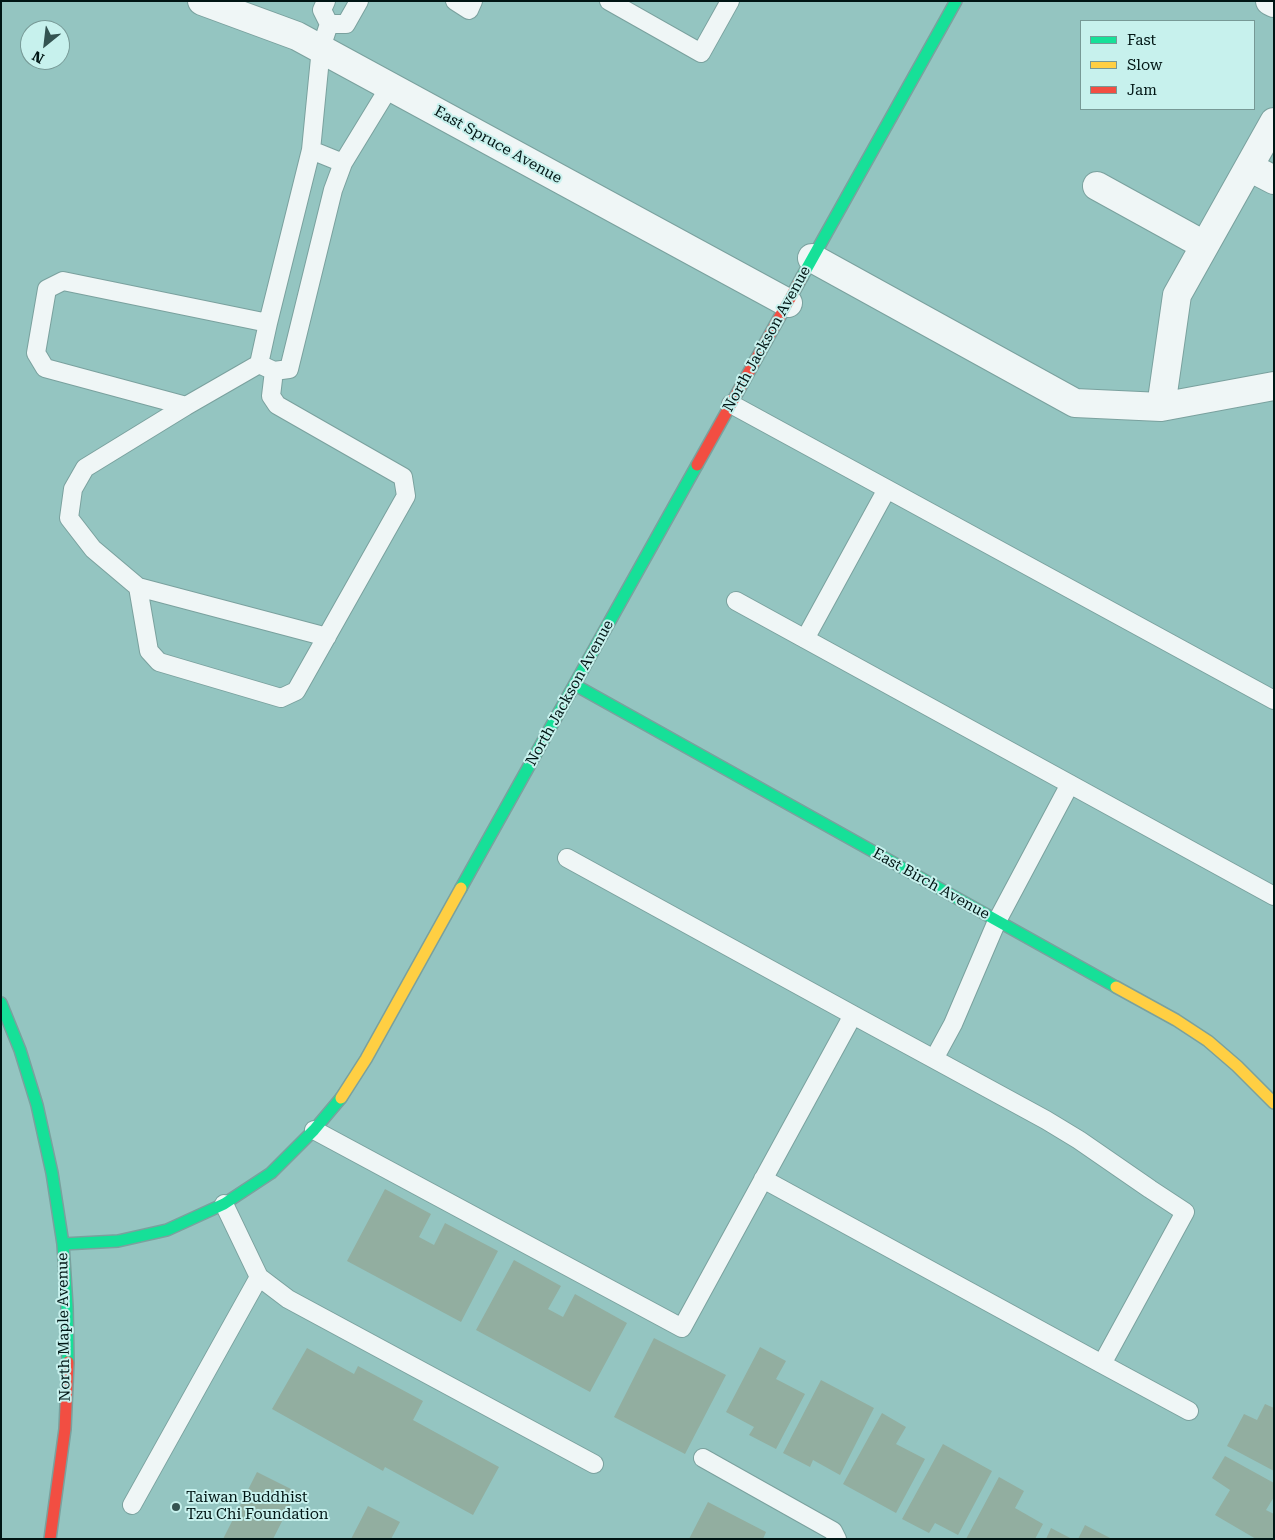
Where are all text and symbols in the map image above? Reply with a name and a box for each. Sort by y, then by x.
north arrow [20,20,70,70]
legend [1080,20,1255,110]
text: Fast [1127,31,1156,49]
text: N [30,48,47,67]
text: Slow [1127,56,1162,74]
text: Jam [1127,81,1157,99]
street label: East Spruce Avenue [431,102,565,188]
street label: North Jackson Avenue [719,263,815,415]
street label: North Jackson Avenue [522,617,618,769]
street label: East Birch Avenue [869,844,993,924]
street label: North Maple Avenue [54,1252,74,1402]
place label: Taiwan Buddhist Tzu Chi Foundation [186,1489,329,1524]
marker: Taiwan Buddhist Tzu Chi Foundation [170,1501,182,1513]

